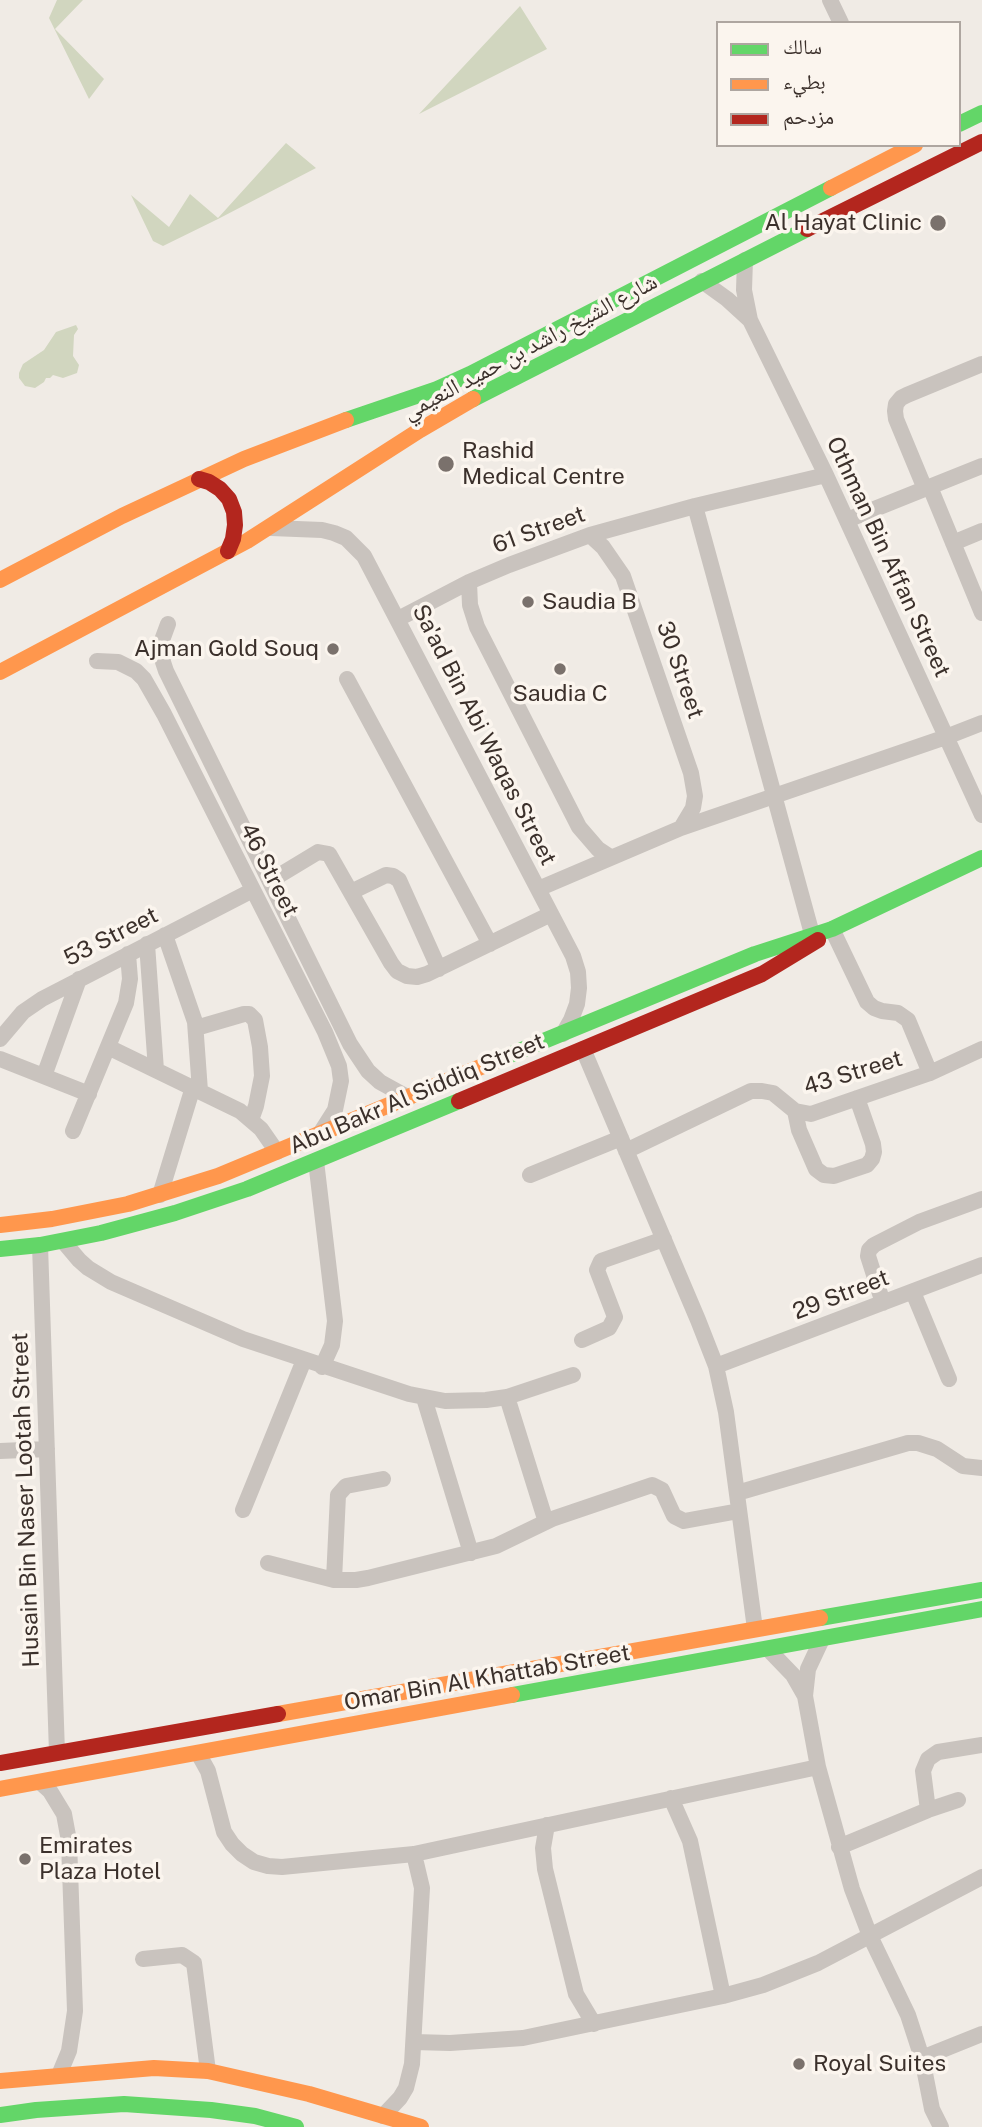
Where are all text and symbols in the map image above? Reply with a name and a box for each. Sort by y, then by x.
legend [716,21,961,147]
text: سالك [783,34,822,59]
text: بطيء [783,69,826,94]
text: مزدحم [783,104,834,129]
place label: Al Hayat Clinic [764,209,922,237]
marker: Al Hayat Clinic [928,213,948,233]
street label: شارع الشيخ راشد بن حميد النعيمي [398,268,662,426]
street label: Othman Bin Affan Street [820,432,956,682]
place label: Rashid Medical Centre [462,437,625,491]
marker: Rashid Medical Centre [436,454,456,474]
street label: 61 Street [489,501,589,559]
place label: Saudia B [542,588,637,616]
marker: Saudia B [520,594,536,610]
street label: Sa'ad Bin Abi Waqas Street [406,600,562,870]
street label: 30 Street [650,618,710,722]
place label: Ajman Gold Souq [134,635,319,663]
marker: Ajman Gold Souq [325,641,341,657]
marker: Saudia C [552,661,568,677]
place label: Saudia C [512,680,608,708]
street label: 46 Street [234,818,304,922]
street label: 53 Street [59,902,163,972]
street label: Abu Bakr Al Siddiq Street [285,1028,549,1160]
street label: 43 Street [800,1045,906,1101]
street label: 29 Street [789,1264,893,1326]
street label: Husain Bin Naser Lootah Street [6,1332,46,1668]
street label: Omar Bin Al Khattab Street [342,1639,632,1717]
place label: Emirates Plaza Hotel [39,1832,161,1886]
marker: Emirates Plaza Hotel [17,1851,33,1867]
place label: Royal Suites [813,2050,946,2078]
marker: Royal Suites [791,2056,807,2072]

